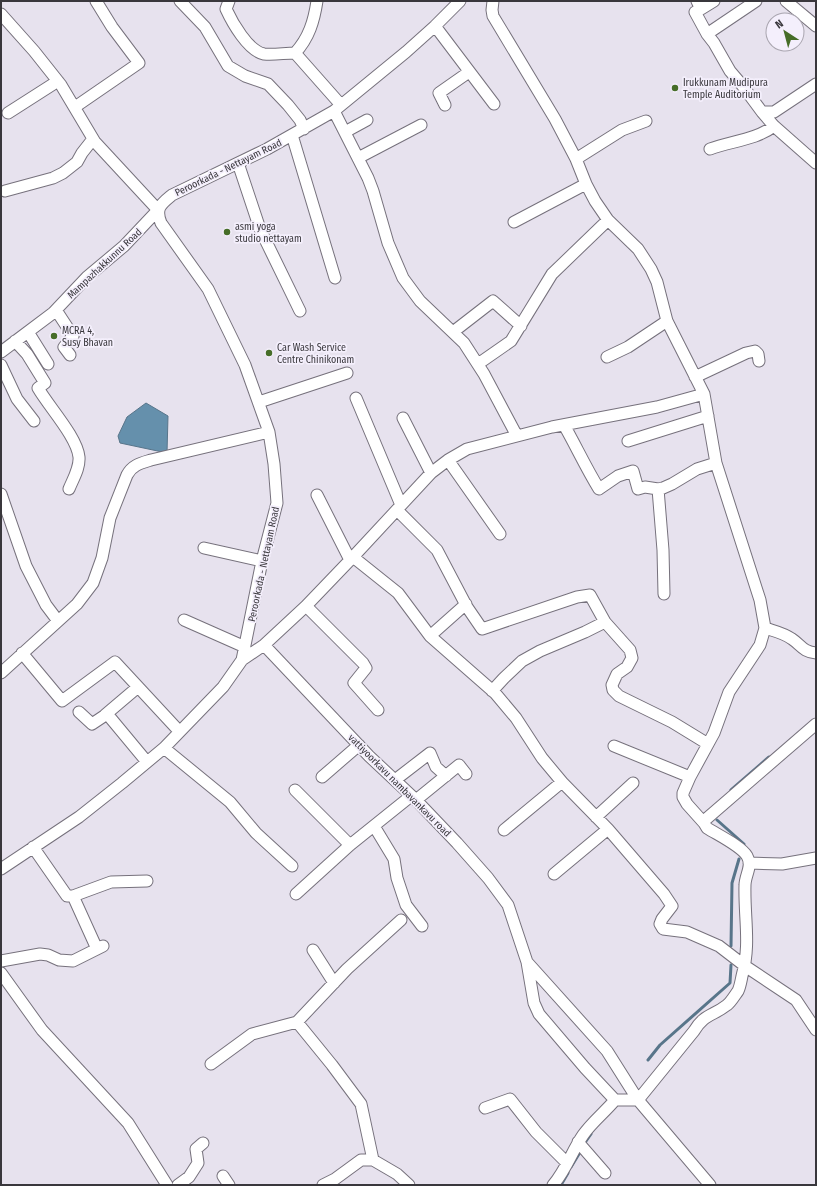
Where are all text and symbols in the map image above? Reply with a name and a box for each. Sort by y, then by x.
north arrow [765,12,805,52]
text: N [773,17,786,32]
place label: Irukkunam Mudipura Temple Auditorium [683,77,768,101]
marker: Irukkunam Mudipura Temple Auditorium [670,83,680,93]
street label: Peroorkada - Nettayam Road [173,137,284,199]
place label: asmi yoga studio nettayam [235,221,302,245]
street label: Mampazhakkunnu Road [65,226,144,301]
marker: asmi yoga studio nettayam [222,227,232,237]
place label: MCRA 4, Susy Bhavan [62,325,113,349]
marker: MCRA 4, Susy Bhavan [49,331,59,341]
place label: Car Wash Service Centre Chinikonam [277,342,354,366]
marker: Car Wash Service Centre Chinikonam [264,348,274,358]
street label: Peroorkada - Nettayam Road [246,506,282,623]
street label: vattiyoorkavu nambavankavu road [345,732,453,840]

